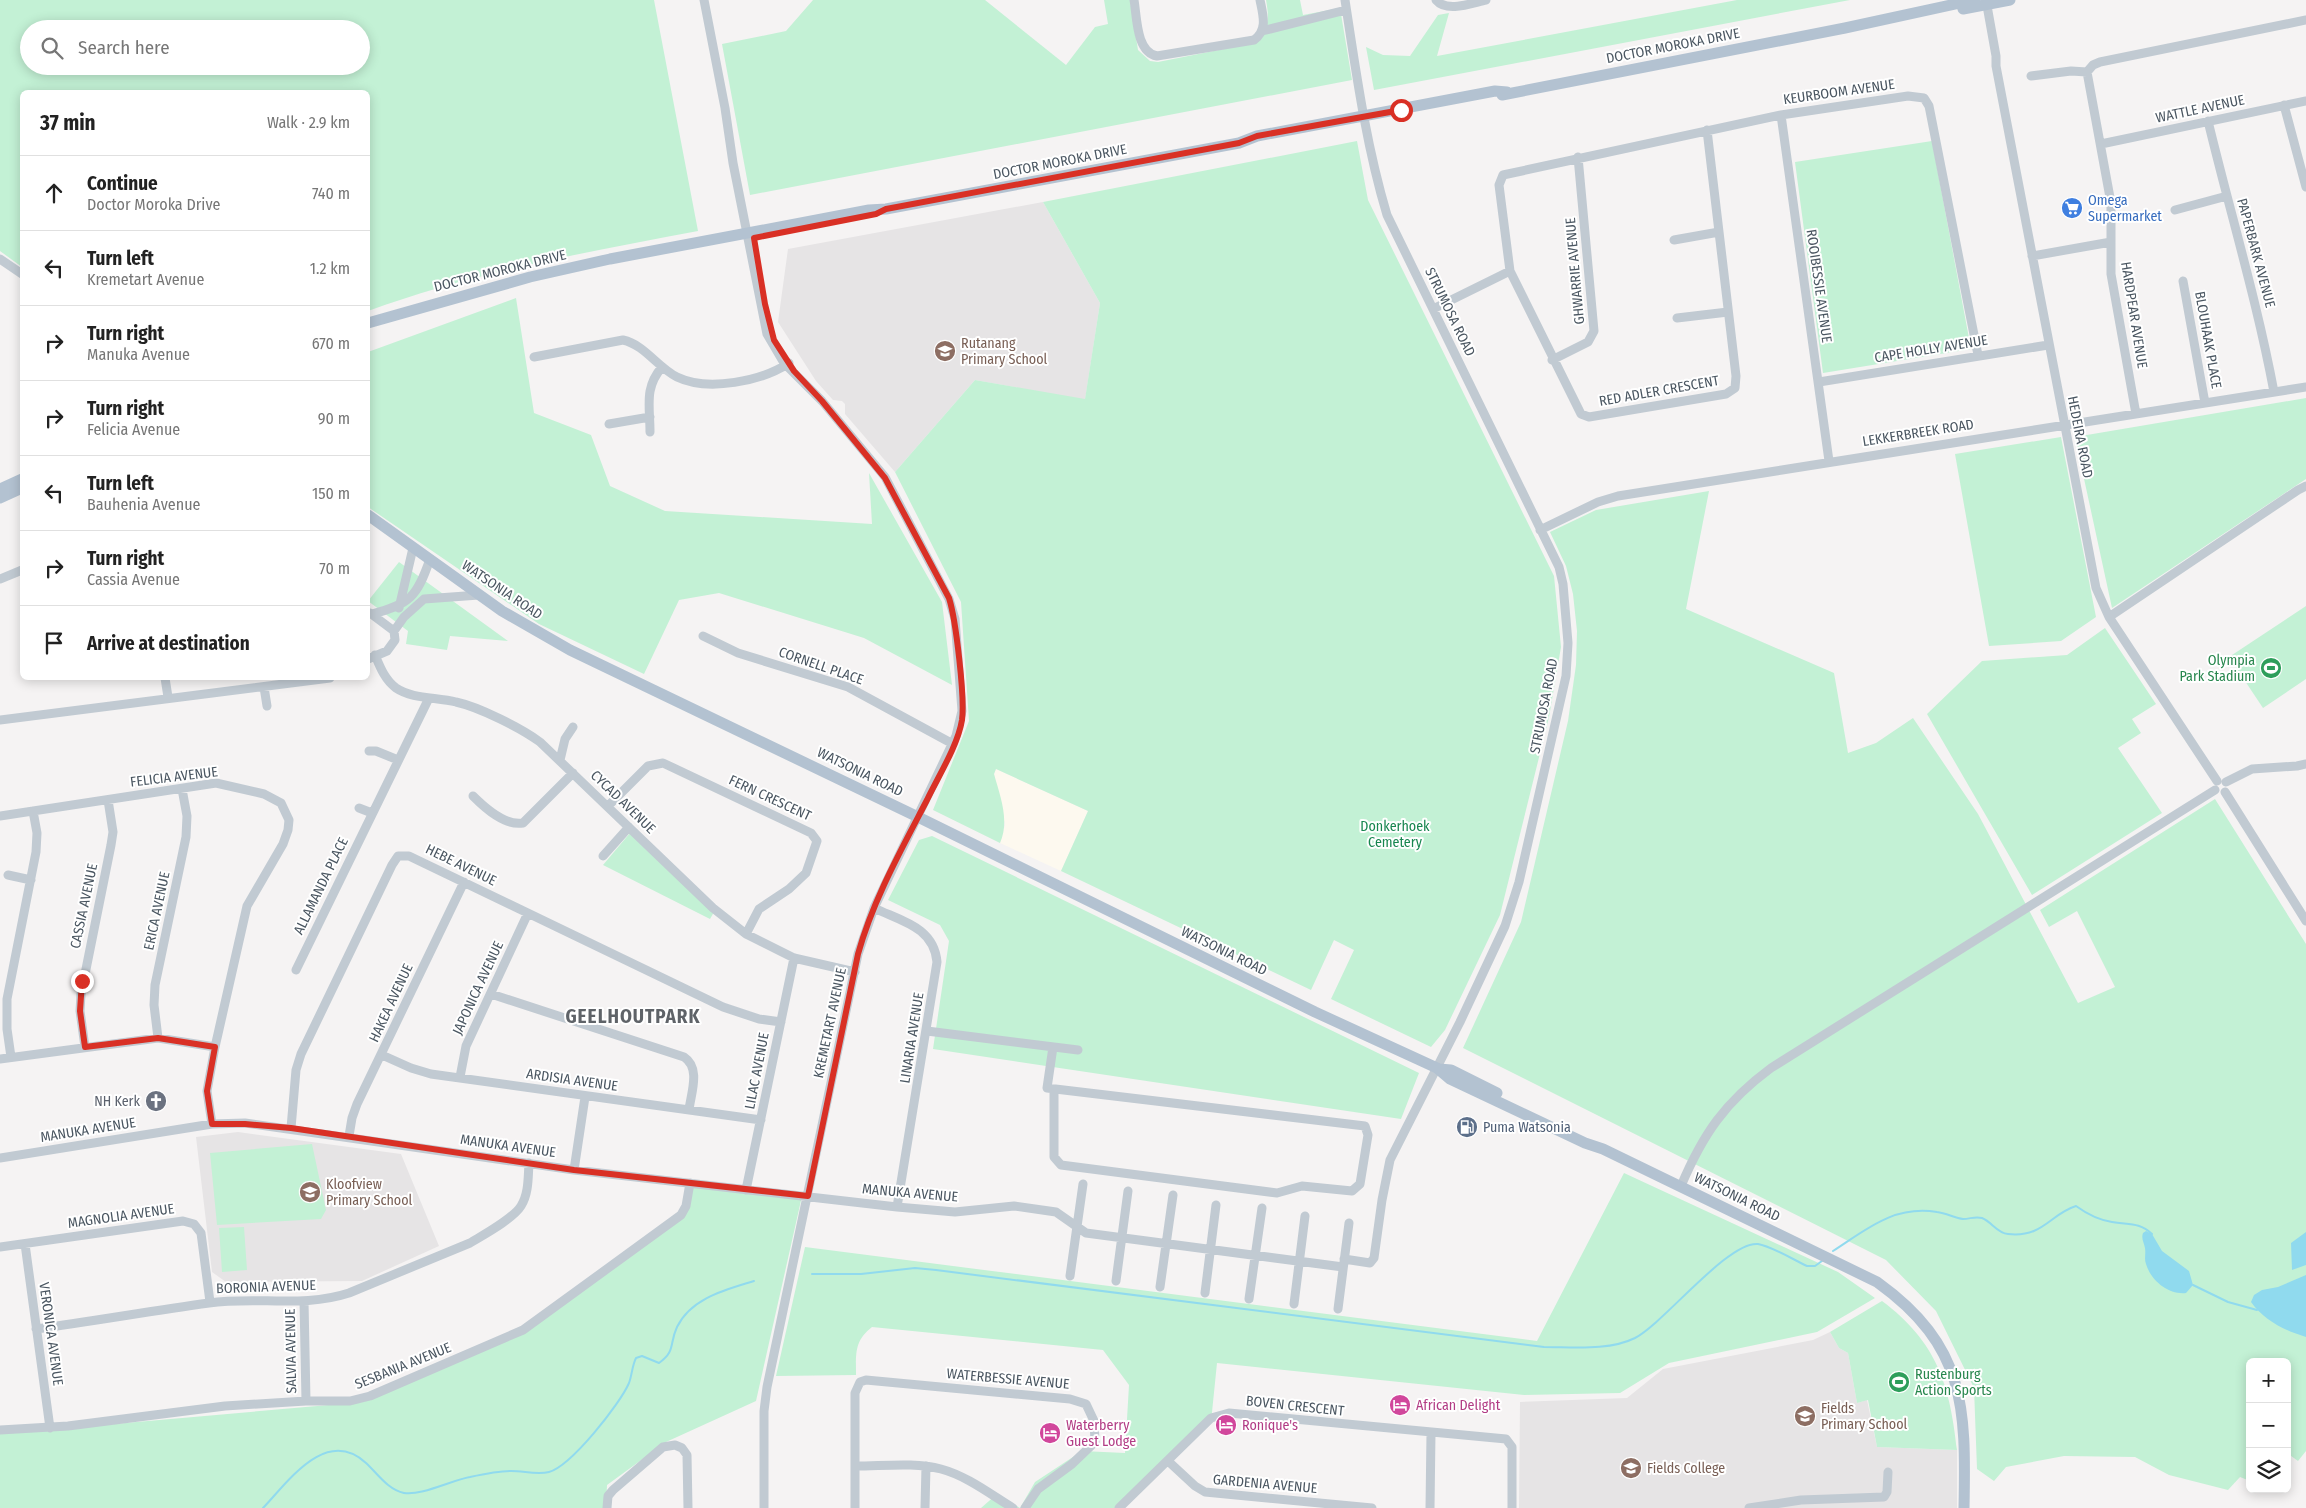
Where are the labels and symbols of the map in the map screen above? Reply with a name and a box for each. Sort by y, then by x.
street label: DOCTOR MOROKA DRIVE [1605,25,1742,67]
street label: KEURBOOM AVENUE [1782,76,1896,108]
street label: WATTLE AVENUE [2154,91,2246,127]
route start [1390,99,1413,122]
street label: DOCTOR MOROKA DRIVE [992,141,1129,183]
place label: Omega Supermarket [2088,192,2162,225]
supermarket icon: Omega Supermarket [2060,196,2084,220]
street label: PAPERBARK AVENUE [2233,196,2279,310]
street label: GHWARRIE AVENUE [1562,216,1588,325]
street label: ROOIBESSIE AVENUE [1803,228,1835,344]
street label: DOCTOR MOROKA DRIVE [432,246,568,296]
street label: HARDPEAR AVENUE [2117,260,2151,370]
street label: STRUMOSA ROAD [1421,265,1479,359]
street label: BLOUHAAK PLACE [2191,290,2225,390]
street label: CAPE HOLLY AVENUE [1873,332,1989,366]
place label: Rutanang Primary School [961,335,1048,368]
school or university icon: Rutanang Primary School [933,339,957,363]
street label: RED ADLER CRESCENT [1598,372,1721,410]
street label: HEDEIRA ROAD [2064,394,2096,480]
street label: LEKKERBREEK ROAD [1861,416,1975,450]
street label: WATSONIA ROAD [458,557,546,623]
street label: CORNELL PLACE [776,644,866,689]
place label: Olympia Park Stadium [2179,652,2255,685]
sports icon: Olympia Park Stadium [2259,656,2283,680]
street label: STRUMOSA ROAD [1526,657,1562,755]
street label: WATSONIA ROAD [814,744,906,800]
street label: FELICIA AVENUE [129,763,219,791]
street label: CYCAD AVENUE [587,767,659,837]
street label: FERN CRESCENT [726,772,814,825]
park label: Donkerhoek Cemetery [1360,818,1430,851]
street label: ALLAMANDA PLACE [290,834,352,937]
street label: HEBE AVENUE [423,841,500,890]
street label: CASSIA AVENUE [67,861,101,950]
street label: ERICA AVENUE [140,870,174,952]
street label: WATSONIA ROAD [1178,923,1270,979]
street label: JAPONICA AVENUE [449,938,507,1038]
street label: HAKEA AVENUE [365,961,417,1045]
street label: KREMETART AVENUE [810,966,850,1080]
route end [71,970,94,993]
street label: LINARIA AVENUE [896,991,928,1085]
district label: GEELHOUTPARK [565,1005,701,1028]
street label: LILAC AVENUE [741,1031,773,1111]
street label: ARDISIA AVENUE [525,1065,619,1095]
church icon: NH Kerk [144,1089,168,1113]
place label: NH Kerk [94,1093,140,1110]
street label: MANUKA AVENUE [39,1114,137,1146]
fuel station icon: Puma Watsonia [1455,1115,1479,1139]
place label: Puma Watsonia [1483,1119,1571,1136]
street label: MANUKA AVENUE [459,1131,557,1161]
street label: WATSONIA ROAD [1691,1169,1783,1225]
place label: Kloofview Primary School [326,1176,413,1209]
school or university icon: Kloofview Primary School [298,1180,322,1204]
street label: MANUKA AVENUE [861,1180,959,1206]
street label: MAGNOLIA AVENUE [67,1200,176,1232]
street label: BORONIA AVENUE [216,1277,317,1297]
street label: VERONICA AVENUE [35,1281,67,1387]
street label: SALVIA AVENUE [282,1308,300,1394]
street label: SESBANIA AVENUE [352,1339,454,1393]
street label: WATERBESSIE AVENUE [946,1365,1071,1393]
place label: Rustenburg Action Sports [1915,1366,1992,1399]
sports icon: Rustenburg Action Sports [1887,1370,1911,1394]
street label: BOVEN CRESCENT [1245,1392,1345,1420]
hotel icon: African Delight [1388,1393,1412,1417]
place label: African Delight [1416,1397,1501,1414]
place label: Fields Primary School [1821,1400,1908,1433]
school or university icon: Fields Primary School [1793,1404,1817,1428]
hotel icon: Ronique's [1214,1413,1238,1437]
place label: Waterberry Guest Lodge [1066,1417,1136,1450]
place label: Ronique's [1242,1417,1298,1434]
hotel icon: Waterberry Guest Lodge [1038,1421,1062,1445]
school or university icon: Fields College [1619,1456,1643,1480]
place label: Fields College [1647,1460,1725,1477]
street label: GARDENIA AVENUE [1212,1471,1318,1497]

